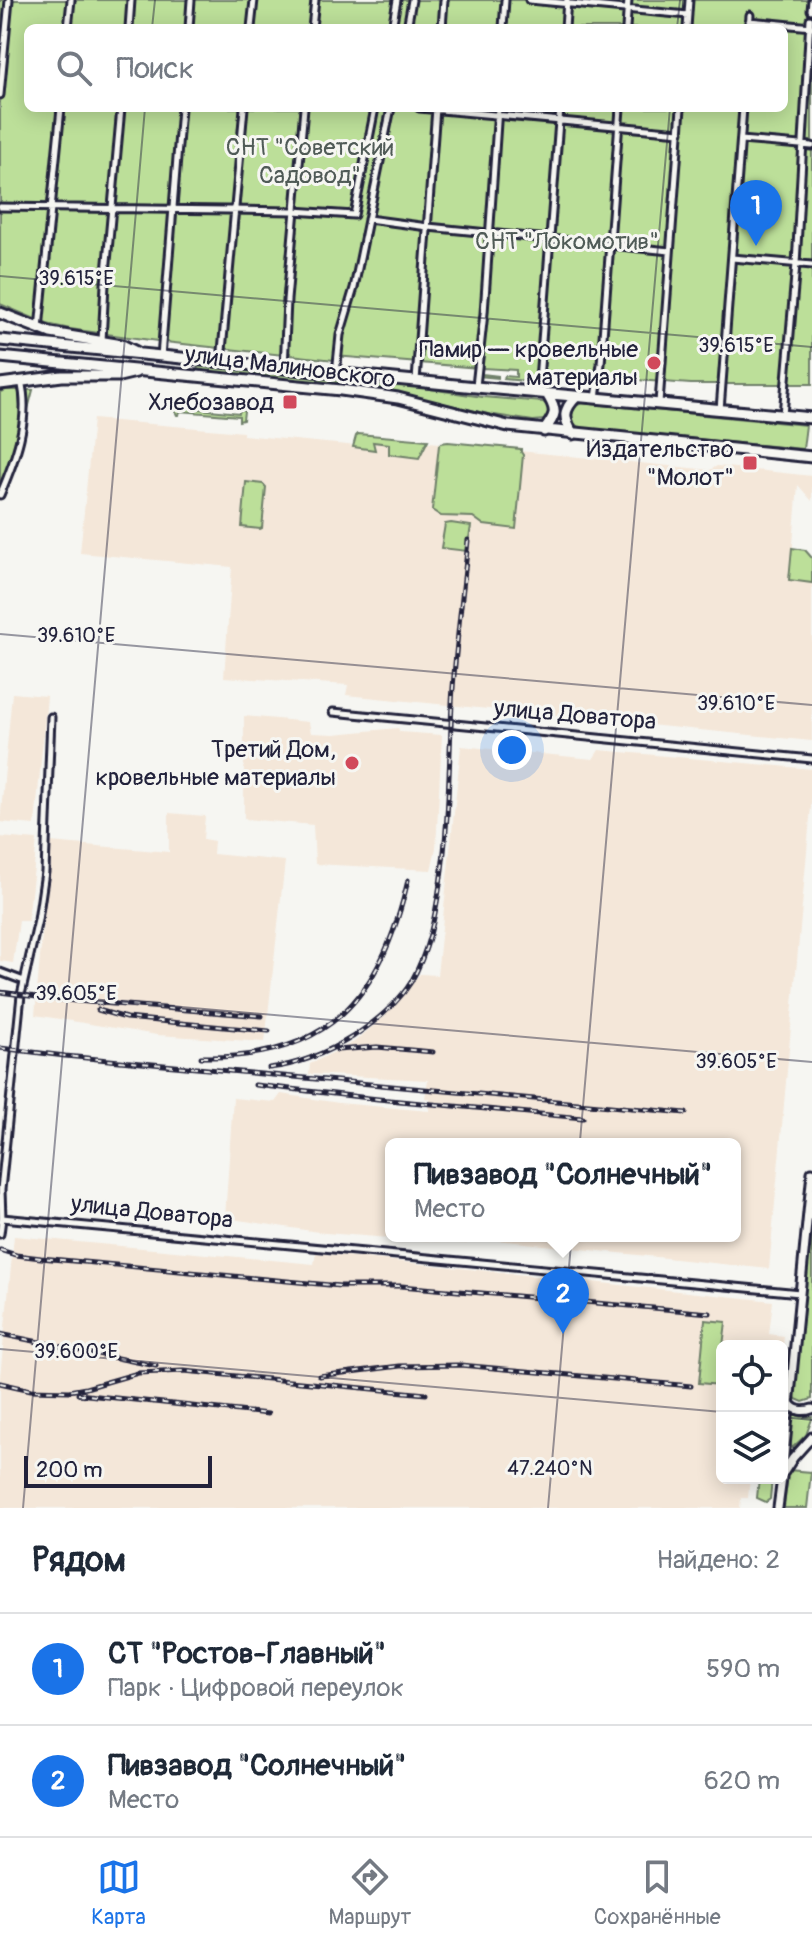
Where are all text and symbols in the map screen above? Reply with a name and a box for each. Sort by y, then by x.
search box [24,24,788,112]
icon: search [52,46,96,90]
text: Поиск [116,50,194,87]
park label: СНТ "Советский Садовод" [226,133,394,190]
pin: 1 [730,180,782,246]
park label: СНТ "Локомотив" [475,227,659,256]
text: 39.615°E [38,266,114,291]
text: 39.615°E [698,333,774,358]
place label: Памир — кровельные материалы [419,335,638,392]
street label: улица Малиновского [182,340,397,394]
marker: Памир — кровельные материалы [645,354,663,372]
place label: Хлебозавод [148,388,275,417]
marker: Хлебозавод [281,393,299,411]
place label: Издательство "Молот" [587,435,734,492]
marker: Издательство "Молот" [741,454,759,472]
text: 39.610°E [37,623,115,648]
text: 39.610°E [697,691,775,716]
street label: улица Доватора [492,693,657,737]
your location [492,730,532,770]
place label: Третий Дом, кровельные материалы [96,735,336,792]
marker: Третий Дом, кровельные материалы [343,754,361,772]
text: 39.605°E [35,981,117,1006]
text: 39.605°E [695,1049,777,1074]
popup [385,1138,741,1242]
text: Пивзавод "Солнечный" [414,1156,712,1193]
street label: улица Доватора [69,1189,234,1235]
text: Место [414,1193,485,1225]
pin: 2 [537,1268,589,1334]
text: 39.600°E [34,1339,118,1364]
map controls [716,1340,788,1484]
button: locate [716,1340,788,1412]
button: layers [716,1412,788,1484]
scale bar [24,1452,212,1488]
text: 200 m [36,1456,103,1484]
text: 47.240°N [507,1456,593,1481]
text: Рядом [32,1539,126,1582]
text: Найдено: 2 [656,1544,780,1576]
text: СТ "Ростов-Главный" [108,1635,386,1672]
text: 1 [53,1653,63,1685]
text: 590 m [706,1653,780,1685]
text: Парк · Цифровой переулок [108,1672,404,1704]
text: Пивзавод "Солнечный" [108,1747,406,1784]
text: 2 [51,1765,65,1797]
text: 620 m [704,1765,780,1797]
text: Место [108,1784,179,1816]
tab: Карта [91,1855,146,1931]
tab: Маршрут [328,1855,411,1931]
tab: Сохранённые [594,1855,721,1931]

